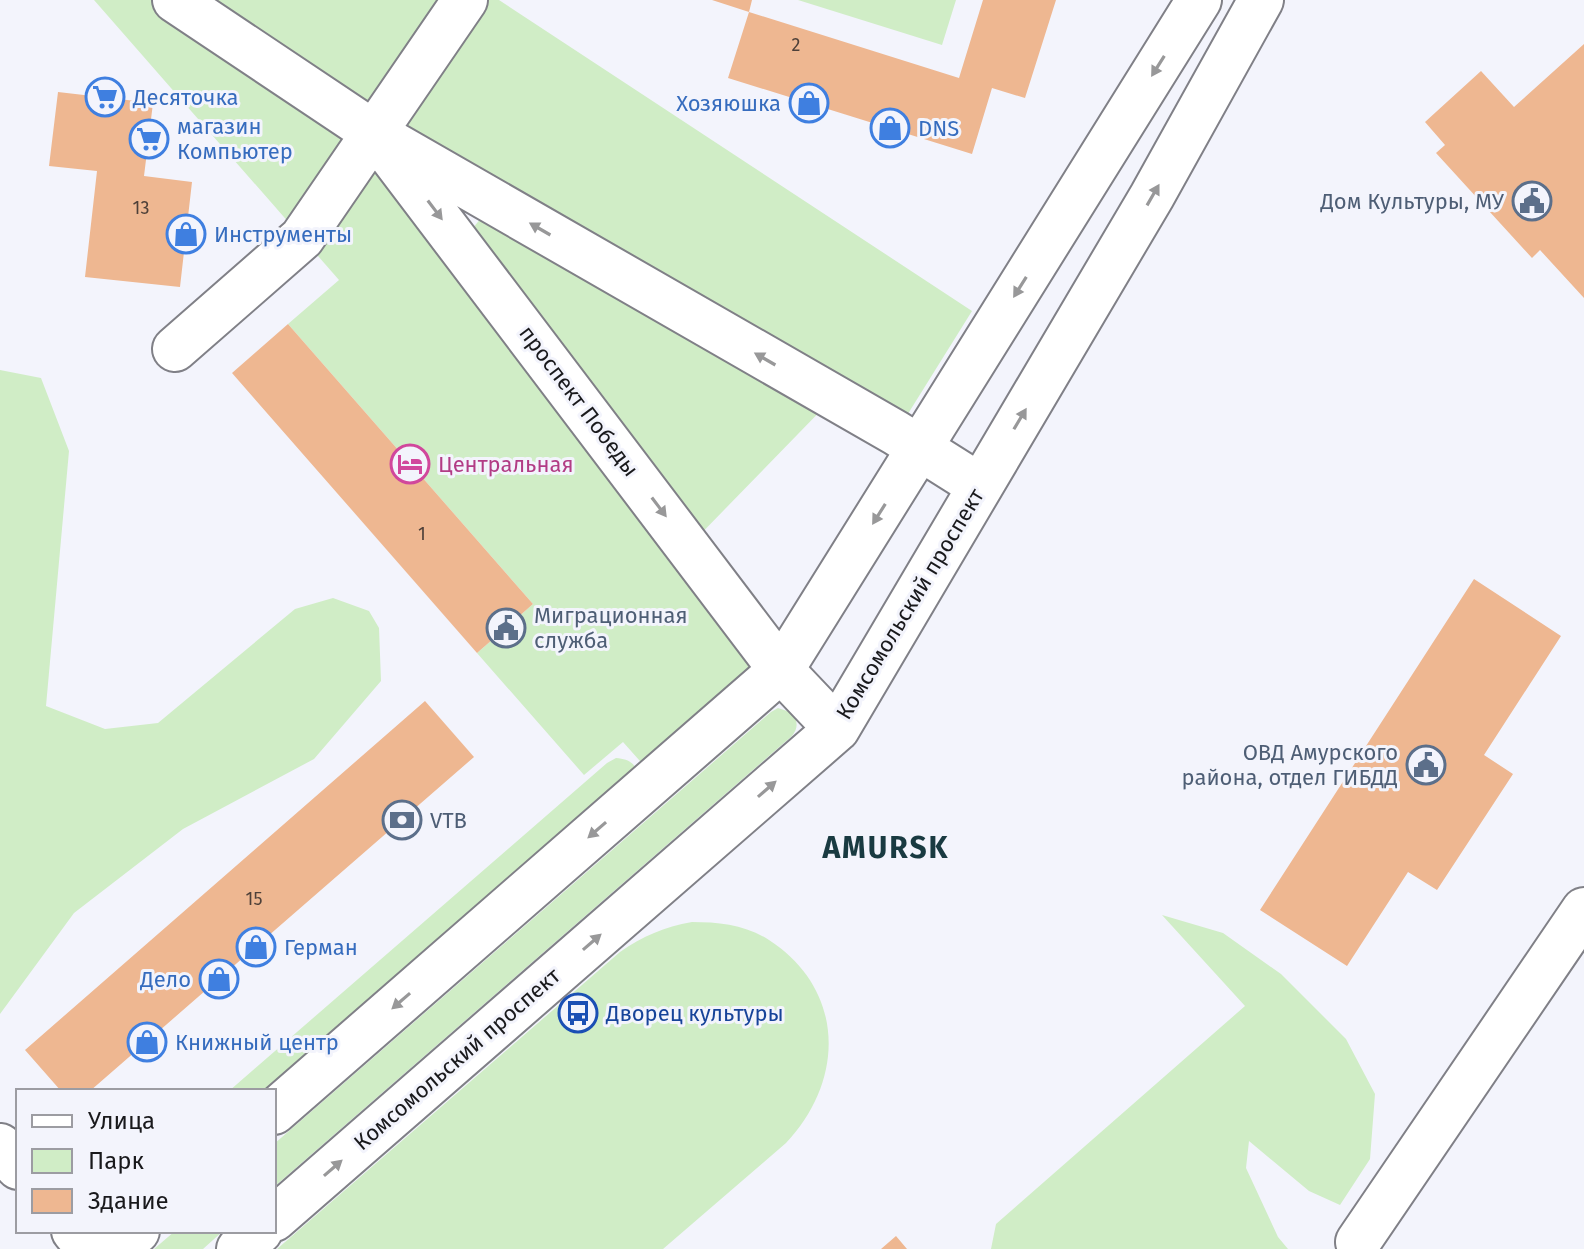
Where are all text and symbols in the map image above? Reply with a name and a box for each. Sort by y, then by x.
house number: 2 [792,34,801,56]
one-way arrow [1151,55,1165,77]
supermarket icon: Десяточка [84,76,126,118]
shop icon: Хозяюшка [788,82,830,124]
place label: Десяточка [132,84,239,111]
place label: Хозяюшка [676,90,781,117]
shop icon: DNS [869,107,911,149]
place label: магазин Компьютер [177,113,293,165]
place label: DNS [918,115,959,142]
supermarket icon: магазин Компьютер [128,118,170,160]
public building icon: Дом Культуры, МУ [1511,180,1553,222]
one-way arrow [1145,184,1159,206]
place label: Дом Культуры, МУ [1319,188,1504,215]
house number: 13 [133,197,149,219]
one-way arrow [427,199,443,221]
shop icon: Инструменты [165,213,207,255]
place label: Инструменты [214,221,352,248]
one-way arrow [529,222,551,236]
one-way arrow [1014,276,1028,298]
street label: проспект Победы [513,320,645,482]
one-way arrow [754,352,776,366]
one-way arrow [1013,408,1027,430]
hotel icon: Центральная [389,443,431,485]
place label: Центральная [438,451,574,478]
street label: Комсомольский проспект [830,484,990,724]
one-way arrow [651,497,667,517]
one-way arrow [872,503,886,525]
house number: 1 [418,523,426,545]
place label: Миграционная служба [534,602,688,654]
public building icon: Миграционная служба [485,607,527,649]
place label: ОВД Амурского района, отдел ГИБДД [1182,739,1398,791]
public building icon: ОВД Амурского района, отдел ГИБДД [1405,744,1447,786]
one-way arrow [757,781,777,798]
bank icon: VTB [381,799,423,841]
place label: VTB [430,807,467,834]
one-way arrow [587,821,606,839]
district label: AMURSK [821,830,950,866]
house number: 15 [246,888,262,910]
shop icon: Герман [235,926,277,968]
one-way arrow [583,933,602,951]
place label: Герман [284,934,358,961]
shop icon: Дело [198,958,240,1000]
street label: Комсомольский проспект [348,962,566,1156]
place label: Дело [139,966,191,993]
one-way arrow [391,992,411,1009]
bus stop icon: Дворец культуры [557,992,599,1034]
place label: Дворец культуры [605,1000,784,1027]
shop icon: Книжный центр [126,1021,168,1063]
place label: Книжный центр [175,1029,339,1056]
legend [16,1089,276,1233]
text: Улица [88,1107,155,1135]
text: Парк [88,1147,145,1175]
one-way arrow [323,1159,342,1177]
text: Здание [88,1187,169,1215]

